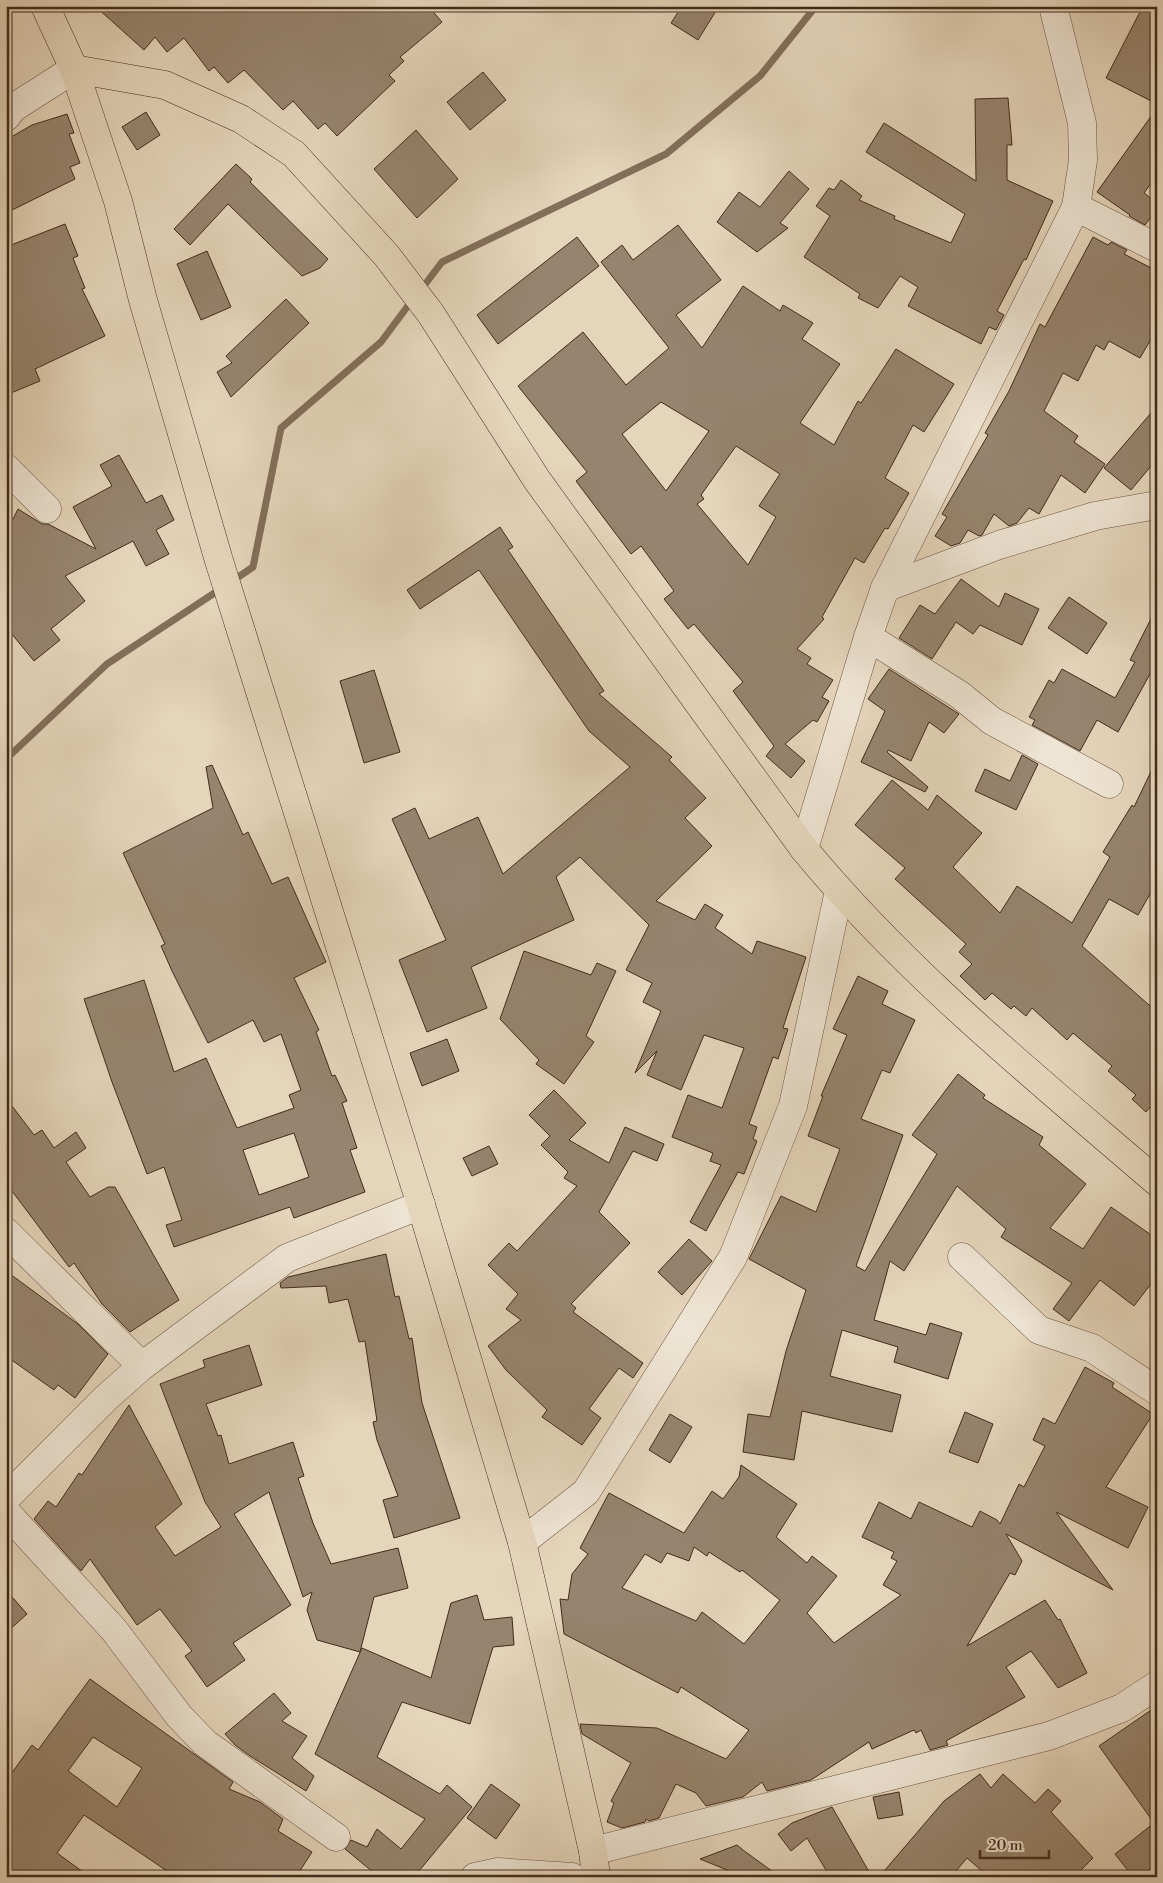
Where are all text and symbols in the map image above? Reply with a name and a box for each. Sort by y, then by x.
scale bar [980,1828,1049,1860]
text: 20 m [988,1836,1023,1855]

